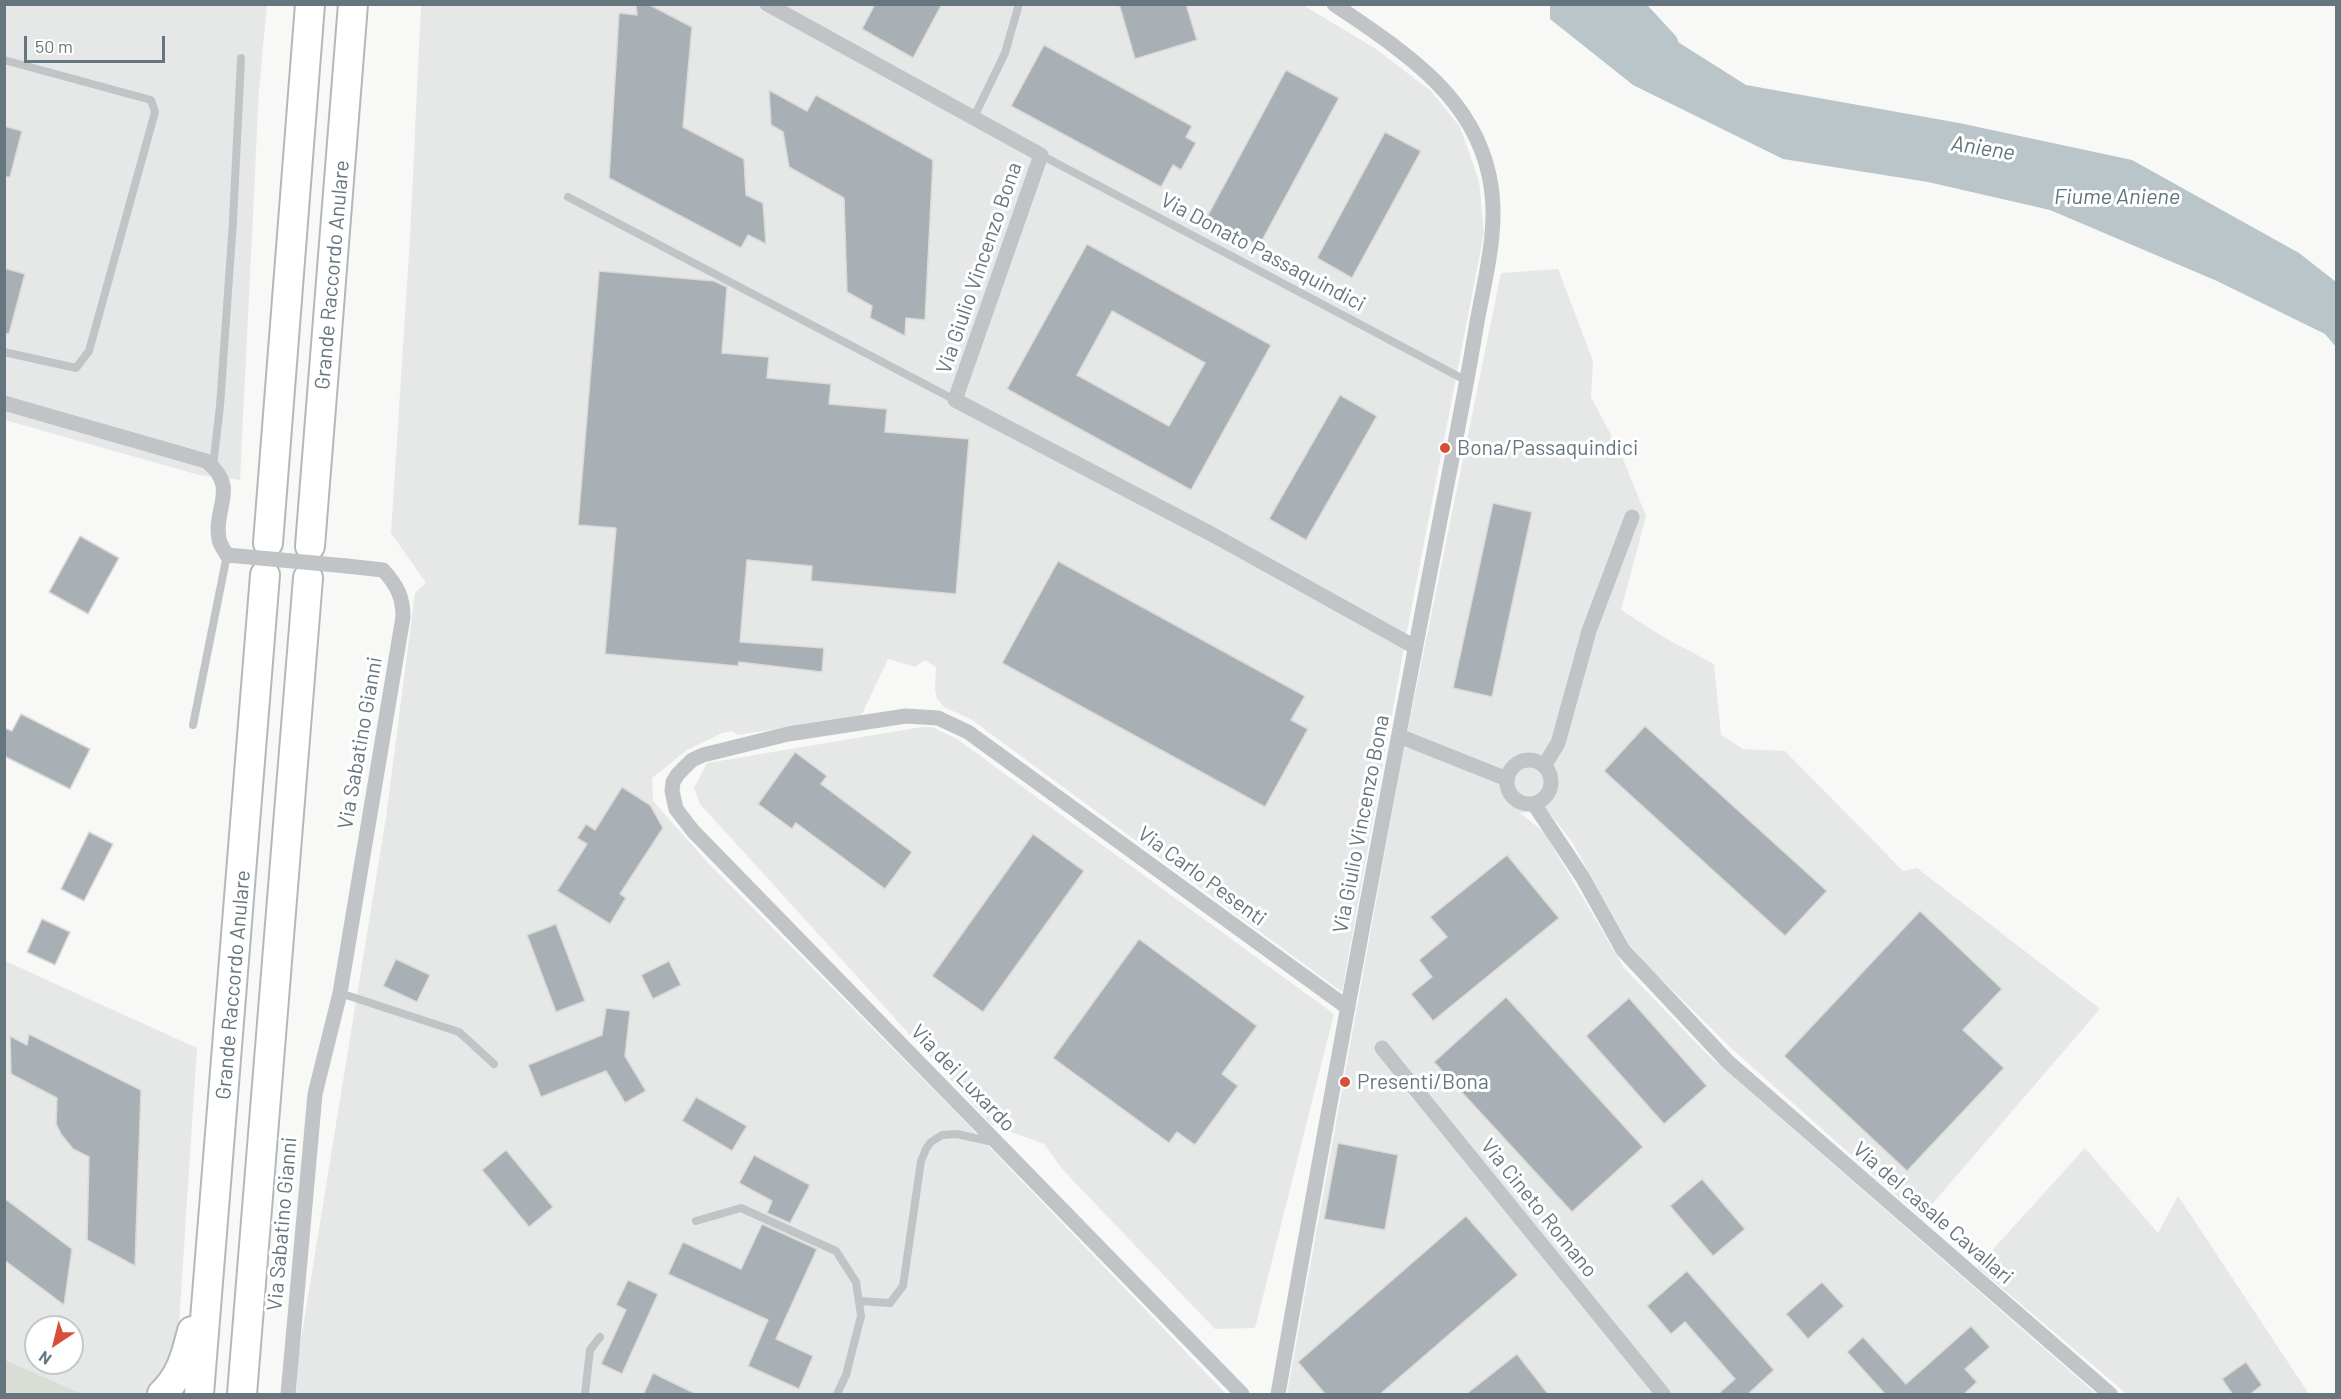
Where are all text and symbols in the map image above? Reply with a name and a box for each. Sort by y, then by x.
scale bar [27,24,168,62]
text: 50 m [35,35,73,57]
water label: Aniene [1949,130,2017,166]
street label: Grande Raccordo Anulare [309,159,355,391]
street label: Via Giulio Vincenzo Bona [931,159,1027,377]
water label: Fiume Aniene [2054,184,2180,210]
street label: Via Donato Passaquindici [1156,187,1370,317]
place label: Bona/Passaquindici [1457,435,1638,461]
marker: Bona/Passaquindici [1438,441,1452,455]
street label: Via Sabatino Gianni [332,655,388,831]
street label: Via Giulio Vincenzo Bona [1327,713,1395,935]
street label: Via Carlo Pesenti [1133,821,1271,931]
street label: Grande Raccordo Anulare [210,869,256,1101]
street label: Via dei Luxardo [906,1019,1020,1137]
place label: Presenti/Bona [1357,1069,1489,1095]
marker: Presenti/Bona [1338,1075,1352,1089]
street label: Via Cineto Romano [1475,1134,1603,1282]
street label: Via Sabatino Gianni [262,1136,302,1312]
street label: Via del casale Cavallari [1848,1137,2018,1289]
north arrow [24,1315,84,1375]
text: N [35,1348,54,1369]

